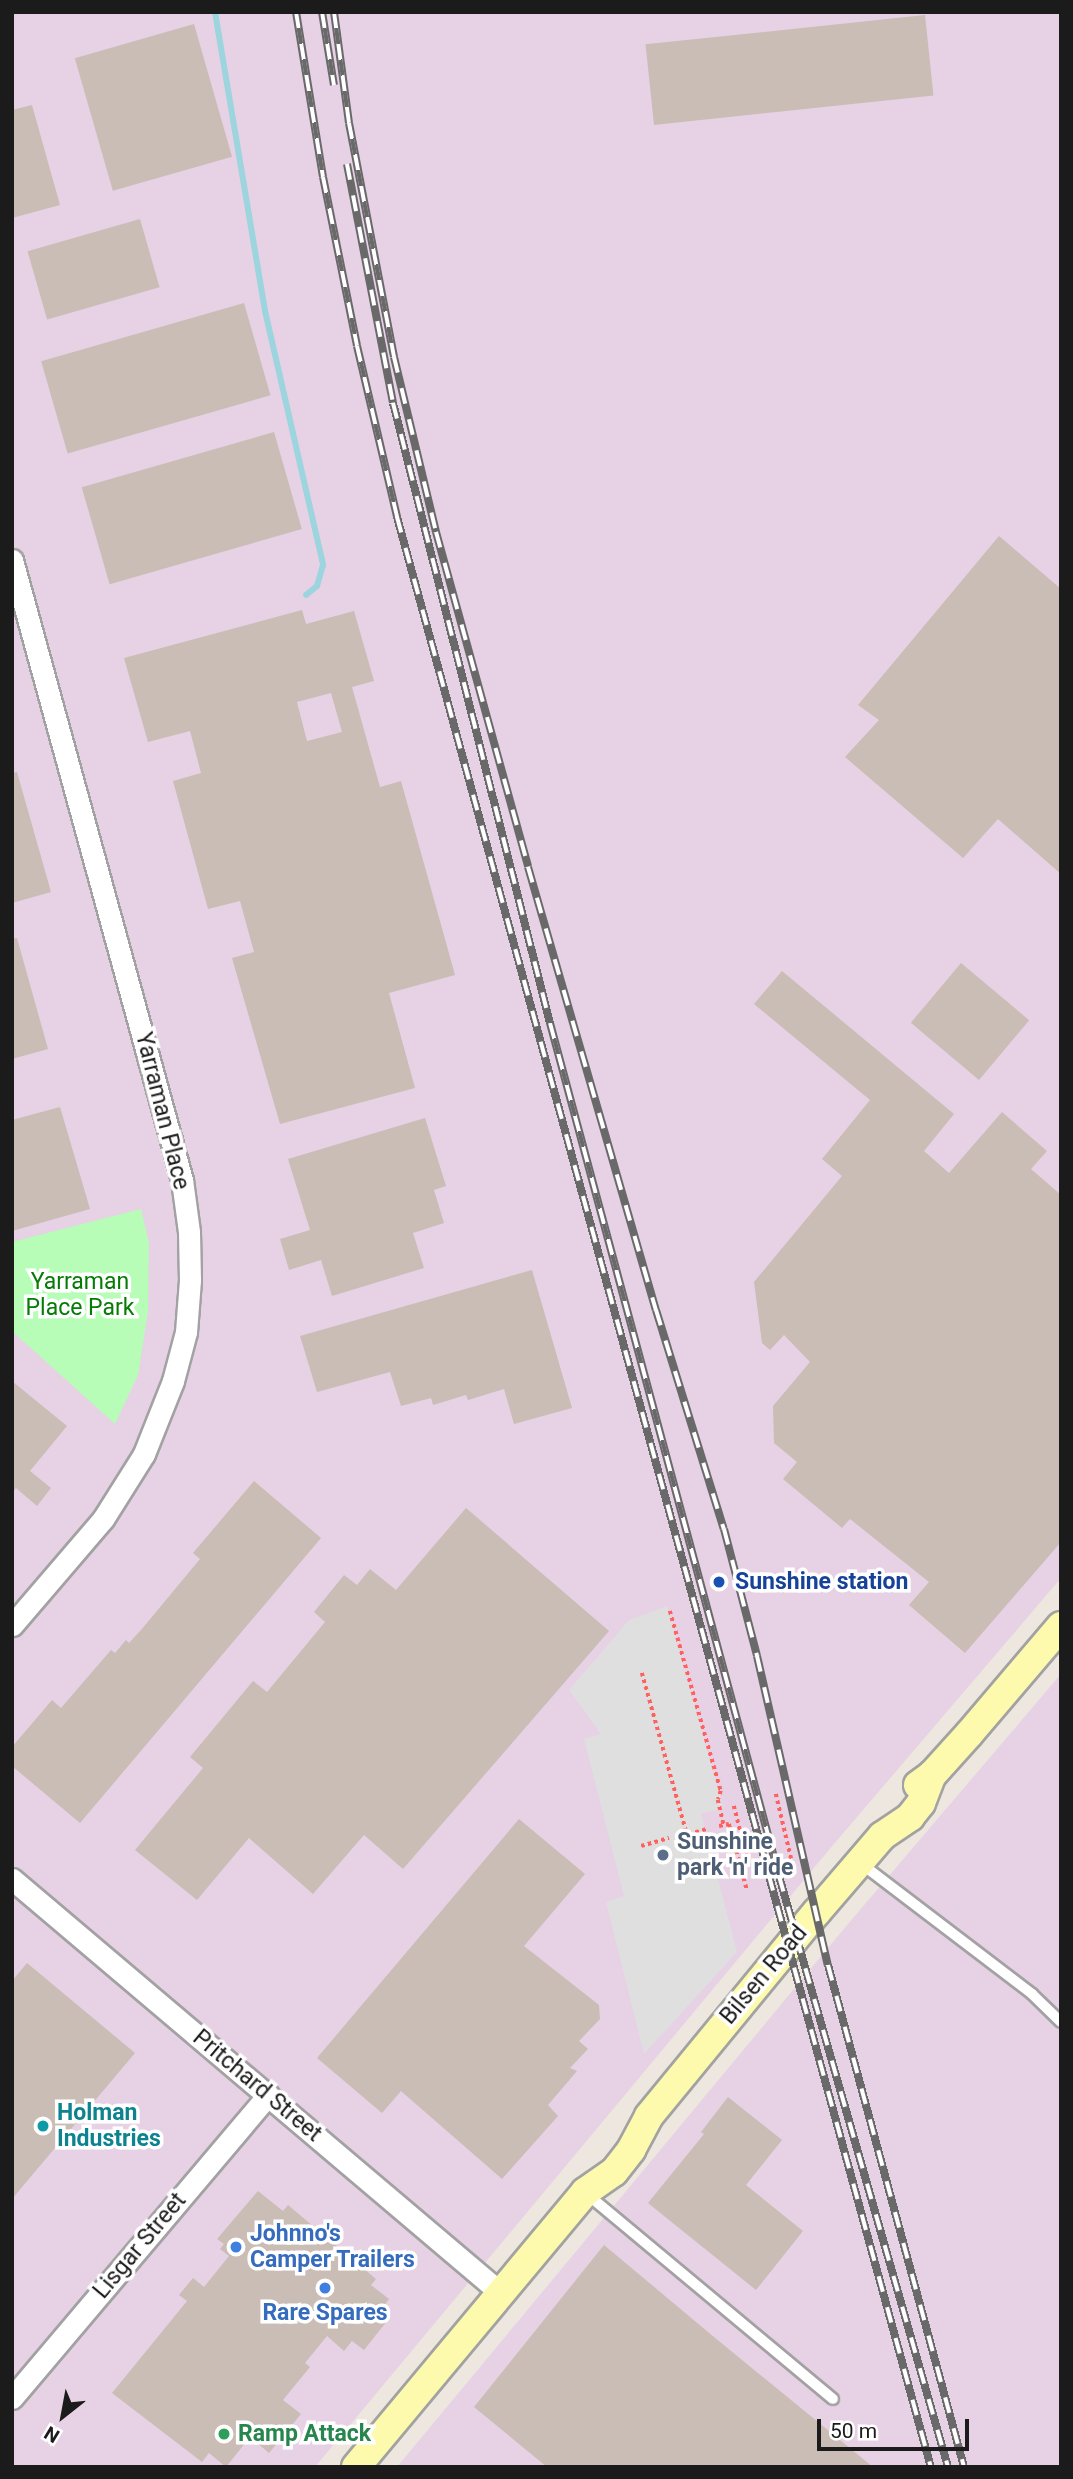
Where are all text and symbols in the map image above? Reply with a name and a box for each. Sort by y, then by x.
street label: Yarraman Place [129,1030,195,1192]
park label: Yarraman Place Park [26,1268,134,1322]
place label: Sunshine station [735,1568,908,1596]
marker: Sunshine station [709,1572,729,1592]
place label: Sunshine park 'n' ride [677,1828,793,1882]
marker: Sunshine park 'n' ride [655,1847,671,1863]
street label: Bilsen Road [715,1920,813,2030]
street label: Pritchard Street [187,2024,327,2148]
place label: Holman Industries [57,2099,161,2153]
marker: Holman Industries [35,2118,51,2134]
street label: Lisgar Street [88,2188,192,2304]
place label: Johnno's Camper Trailers [250,2220,415,2274]
marker: Johnno's Camper Trailers [228,2239,244,2255]
marker: Rare Spares [317,2280,333,2296]
place label: Rare Spares [262,2299,388,2327]
north arrow [28,2381,98,2451]
scale bar [821,2406,973,2450]
text: 50 m [830,2419,877,2443]
place label: Ramp Attack [238,2420,371,2448]
text: N [40,2421,64,2448]
marker: Ramp Attack [216,2426,232,2442]

